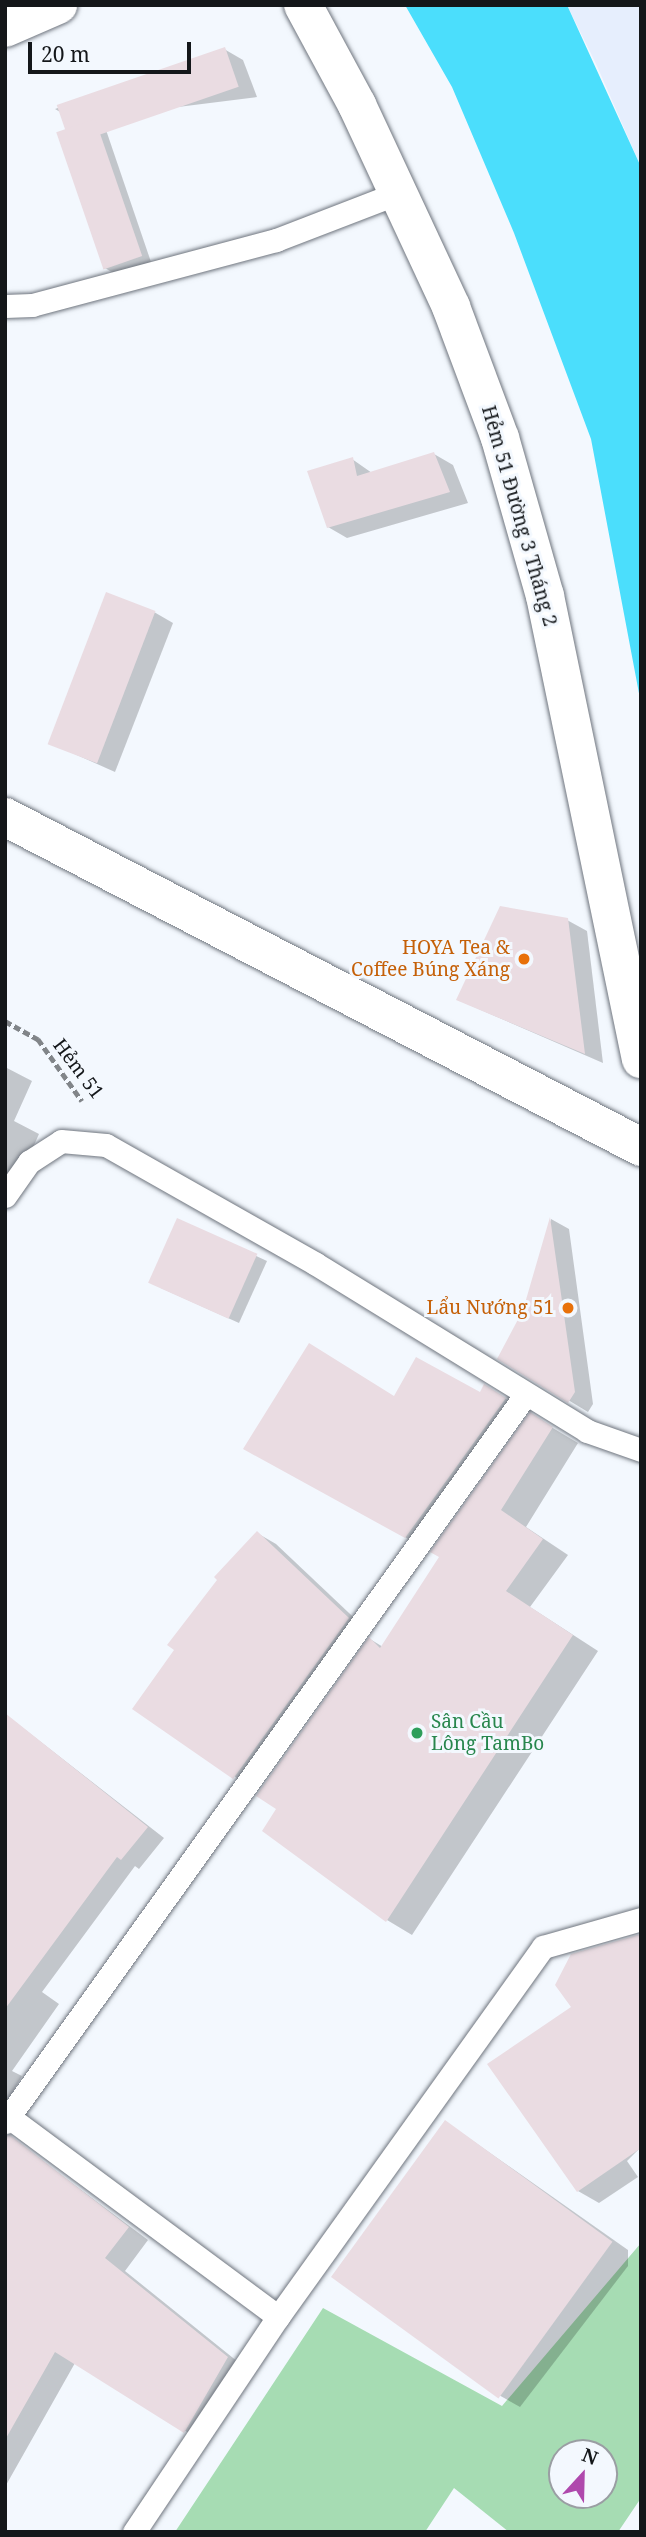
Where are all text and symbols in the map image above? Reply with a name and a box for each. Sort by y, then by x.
scale bar [32,28,194,72]
text: 20 m [41,40,90,68]
street label: Hẻm 51 Đường 3 Tháng 2 [477,403,561,629]
place label: HOYA Tea & Coffee Búng Xáng [351,937,510,981]
marker: HOYA Tea & Coffee Búng Xáng [516,951,532,967]
street label: Hẻm 51 [48,1034,108,1104]
place label: Lẩu Nướng 51 [427,1297,554,1319]
marker: Lẩu Nướng 51 [560,1300,576,1316]
place label: Sân Cầu Lông TamBo [431,1711,544,1755]
marker: Sân Cầu Lông TamBo [409,1725,425,1741]
north arrow [548,2439,618,2509]
text: N [578,2442,602,2471]

